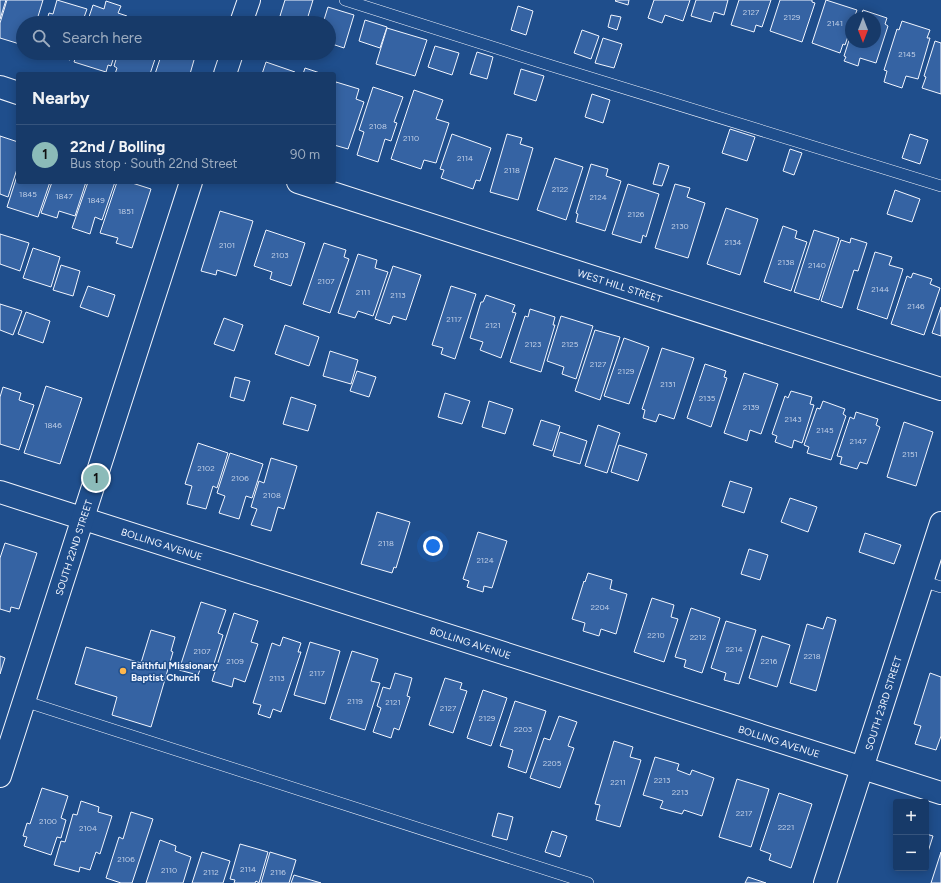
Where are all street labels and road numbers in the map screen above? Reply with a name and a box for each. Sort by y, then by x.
street label: WEST HILL STREET [576,266,664,305]
street label: SOUTH 22ND STREET [52,497,95,597]
street label: BOLLING AVENUE [120,525,204,563]
street label: BOLLING AVENUE [428,623,513,662]
street label: SOUTH 23RD STREET [862,654,904,752]
street label: BOLLING AVENUE [737,722,822,760]

